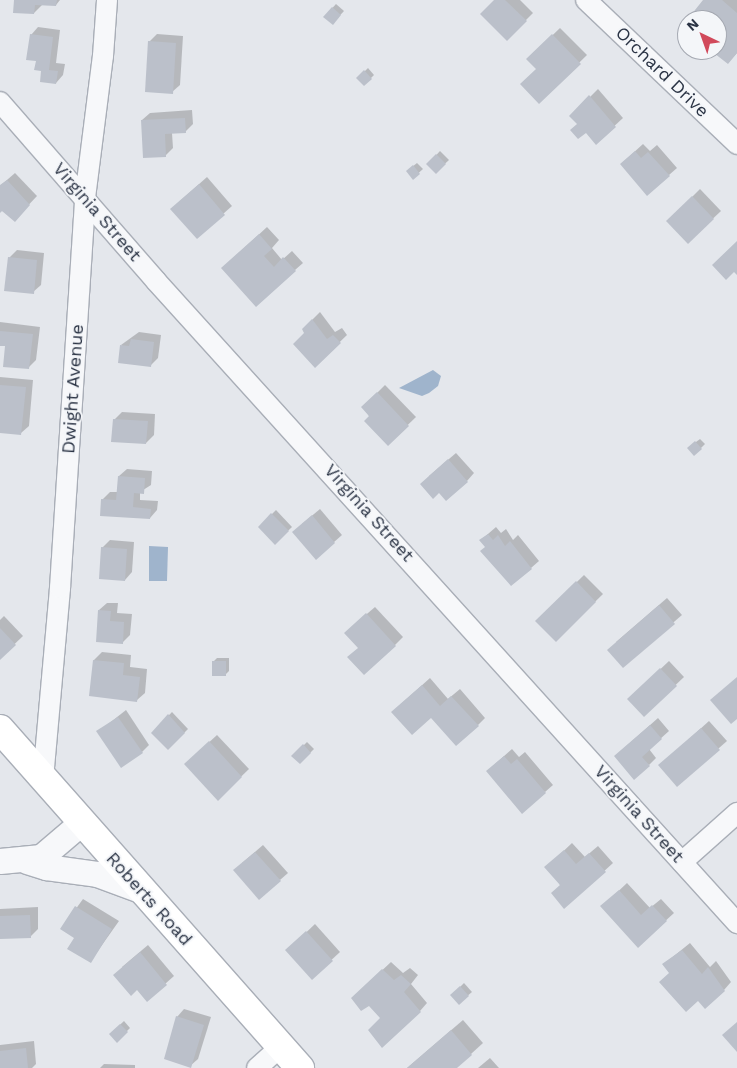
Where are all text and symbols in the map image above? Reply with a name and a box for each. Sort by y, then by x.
north arrow [677,10,727,60]
text: N [683,15,702,34]
street label: Orchard Drive [611,22,713,122]
street label: Virginia Street [48,158,146,266]
street label: Dwight Avenue [58,323,88,455]
street label: Virginia Street [319,460,419,566]
street label: Virginia Street [589,761,689,867]
street label: Roberts Road [101,848,197,950]

